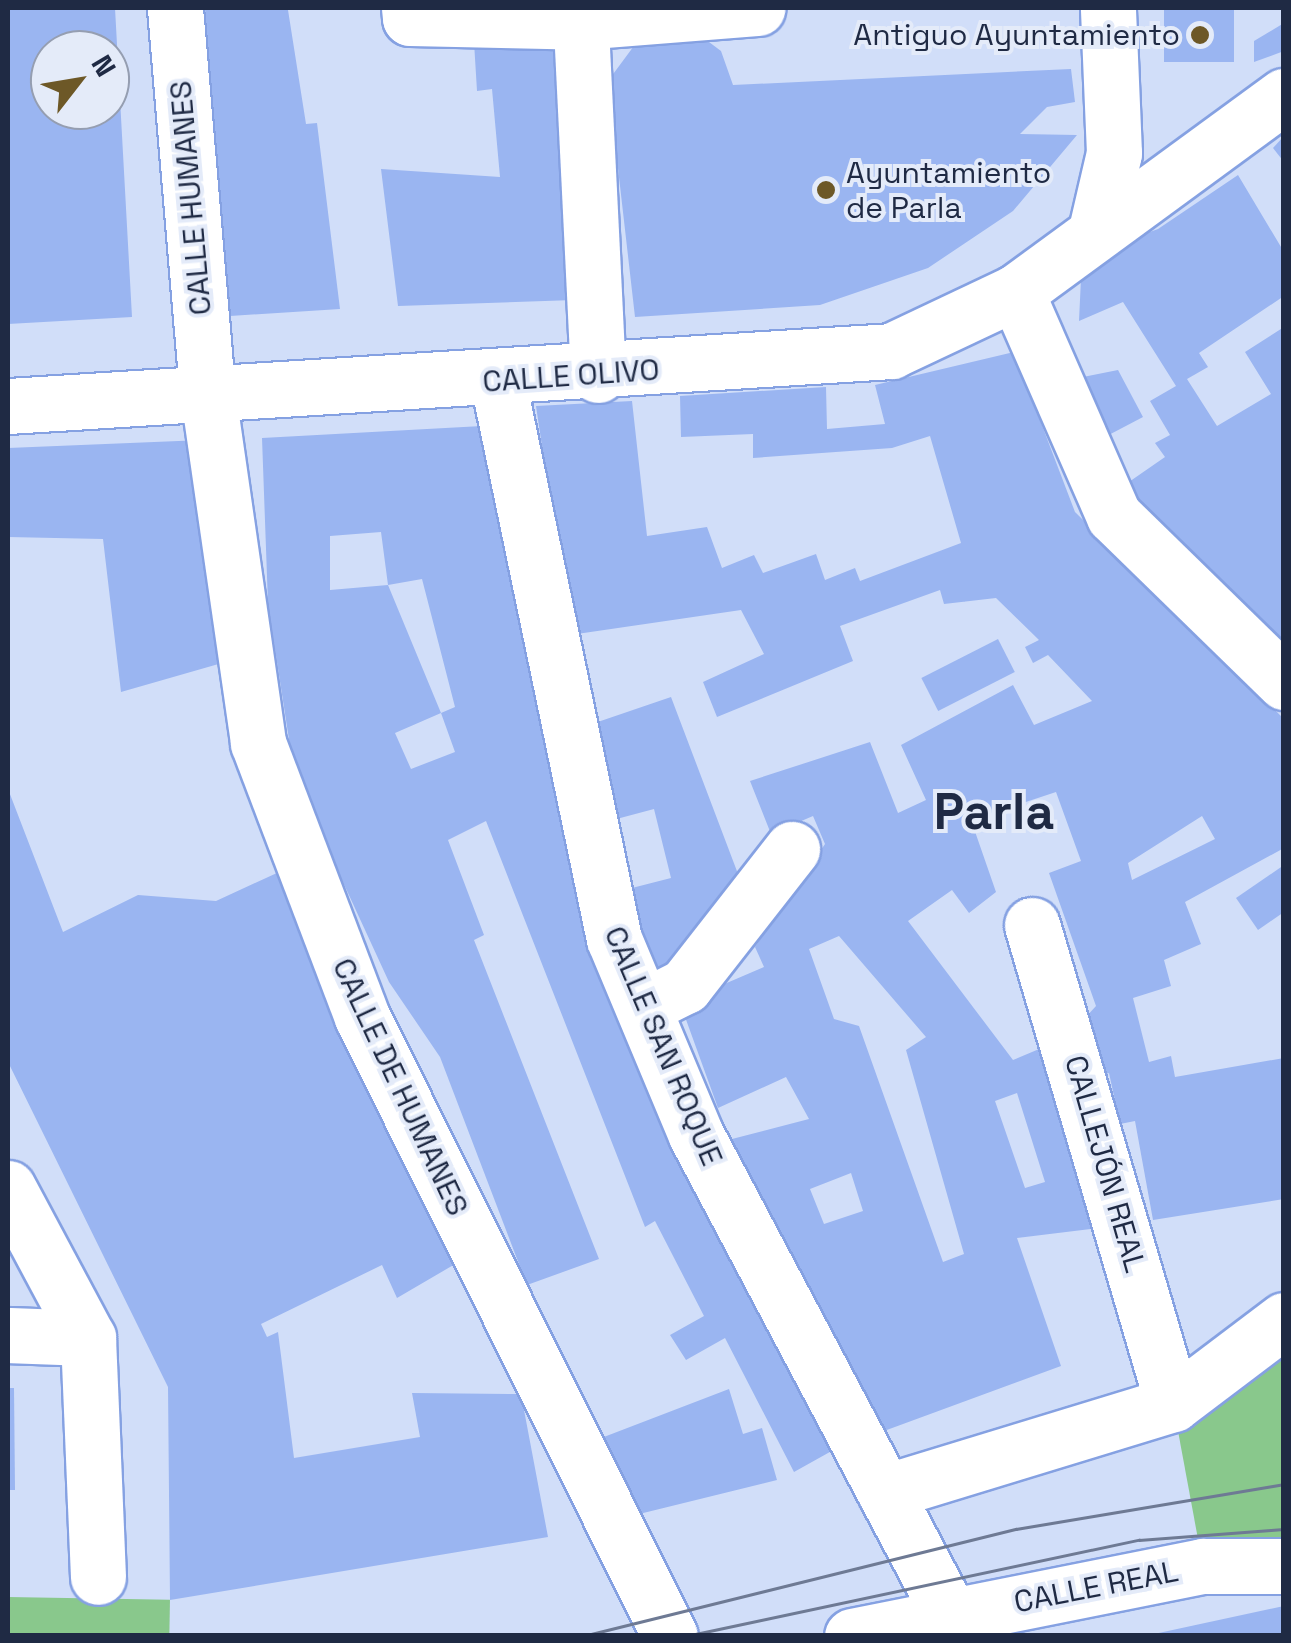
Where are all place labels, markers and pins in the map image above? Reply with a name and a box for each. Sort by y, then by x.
place label: Antiguo Ayuntamiento [853,17,1180,53]
marker: Antiguo Ayuntamiento [1189,24,1211,46]
place label: Ayuntamiento de Parla [846,155,1051,226]
marker: Ayuntamiento de Parla [815,179,837,201]

